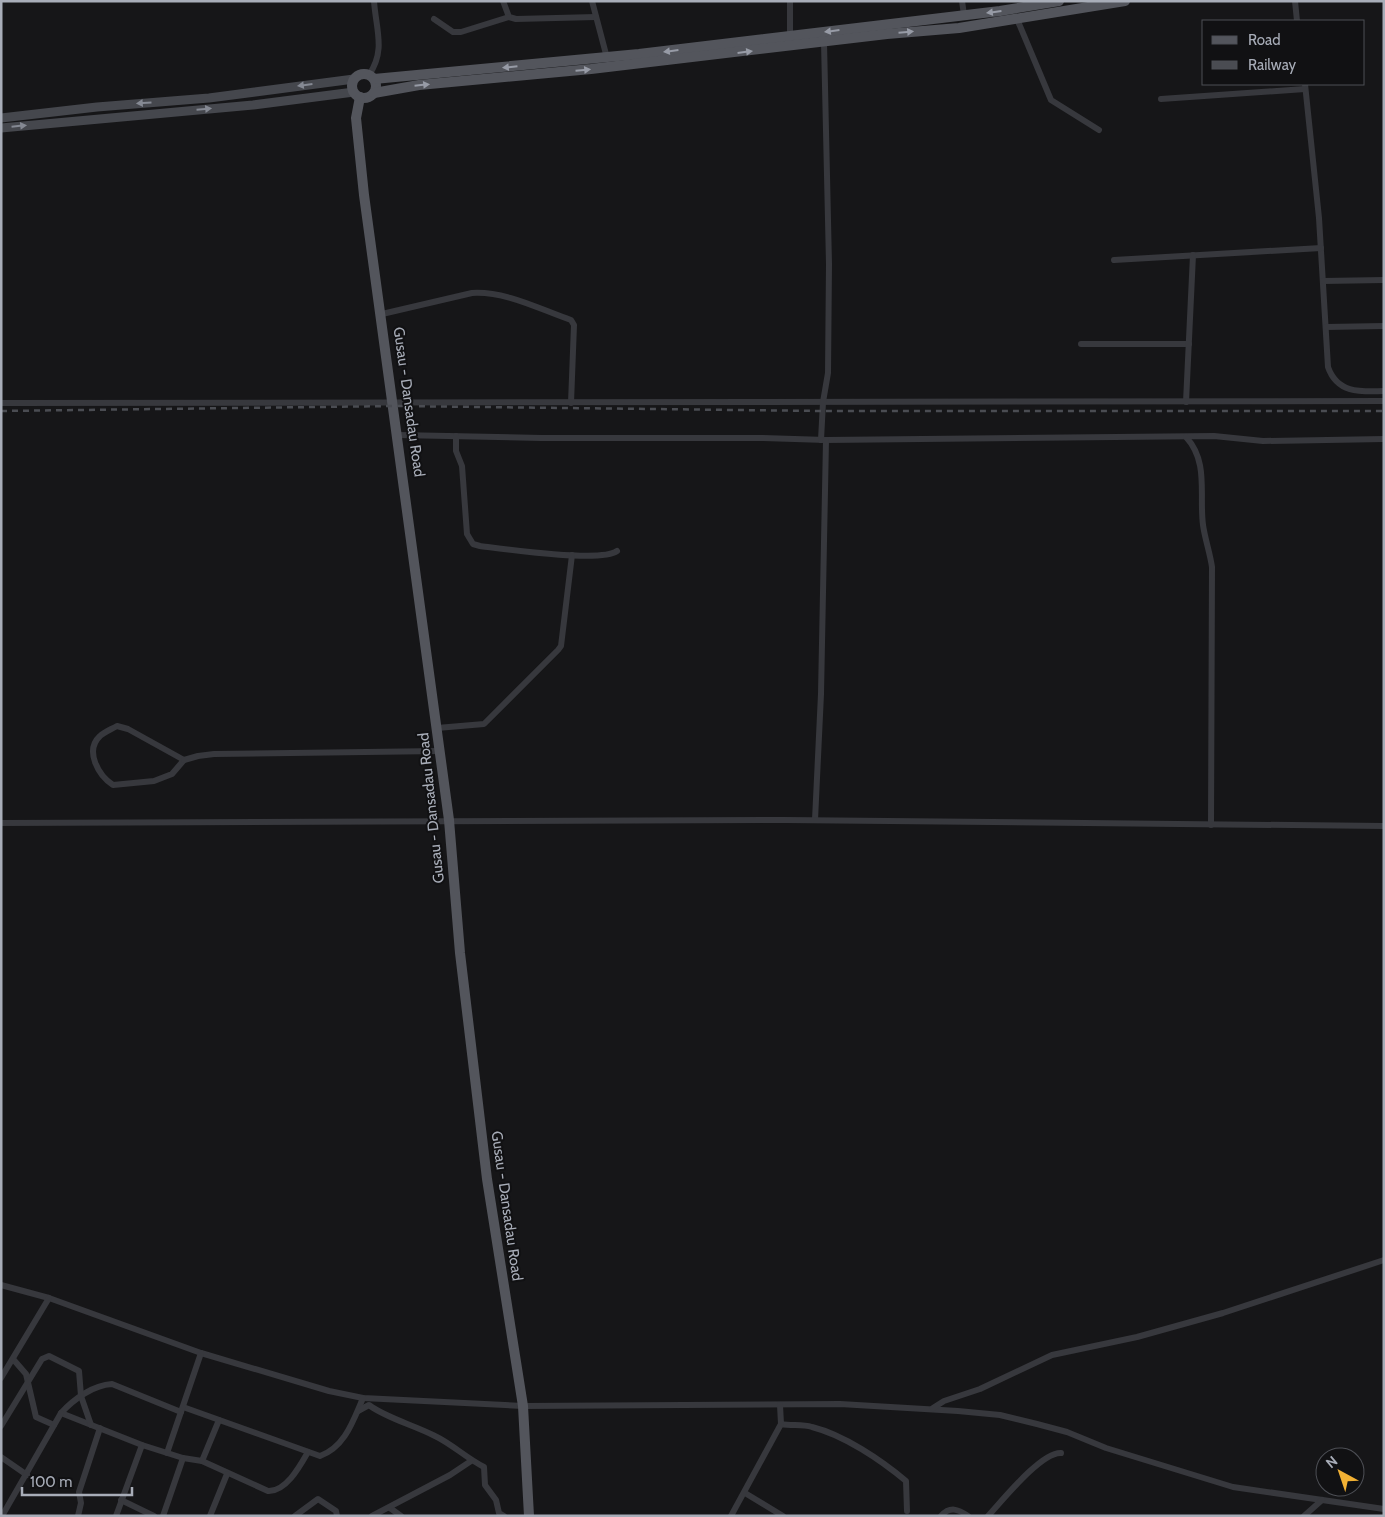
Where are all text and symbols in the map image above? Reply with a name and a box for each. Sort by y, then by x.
one-way arrow [986,8,1002,16]
legend [1202,20,1365,85]
one-way arrow [824,27,840,35]
one-way arrow [898,28,914,36]
text: Road [1248,31,1281,49]
one-way arrow [663,47,679,55]
one-way arrow [737,48,753,56]
text: Railway [1248,56,1297,74]
one-way arrow [501,63,517,71]
one-way arrow [576,66,592,74]
one-way arrow [414,80,430,88]
one-way arrow [297,81,313,89]
one-way arrow [136,100,152,108]
one-way arrow [197,104,213,112]
one-way arrow [11,122,27,130]
street label: Gusau - Dansadau Road [390,326,428,478]
street label: Gusau - Dansadau Road [414,732,448,884]
street label: Gusau - Dansadau Road [488,1130,526,1282]
north arrow [1315,1447,1365,1497]
text: N [1322,1452,1341,1472]
scale bar [22,1464,132,1496]
text: 100 m [30,1473,72,1491]

